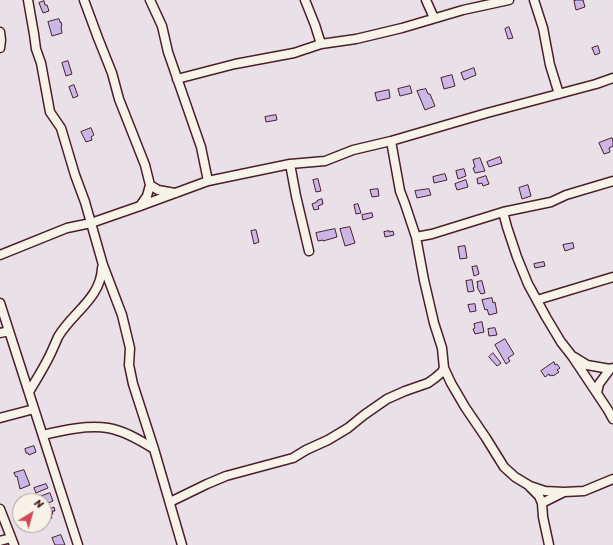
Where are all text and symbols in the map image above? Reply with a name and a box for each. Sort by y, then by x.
north arrow [12,493,52,533]
text: N [30,494,48,514]

